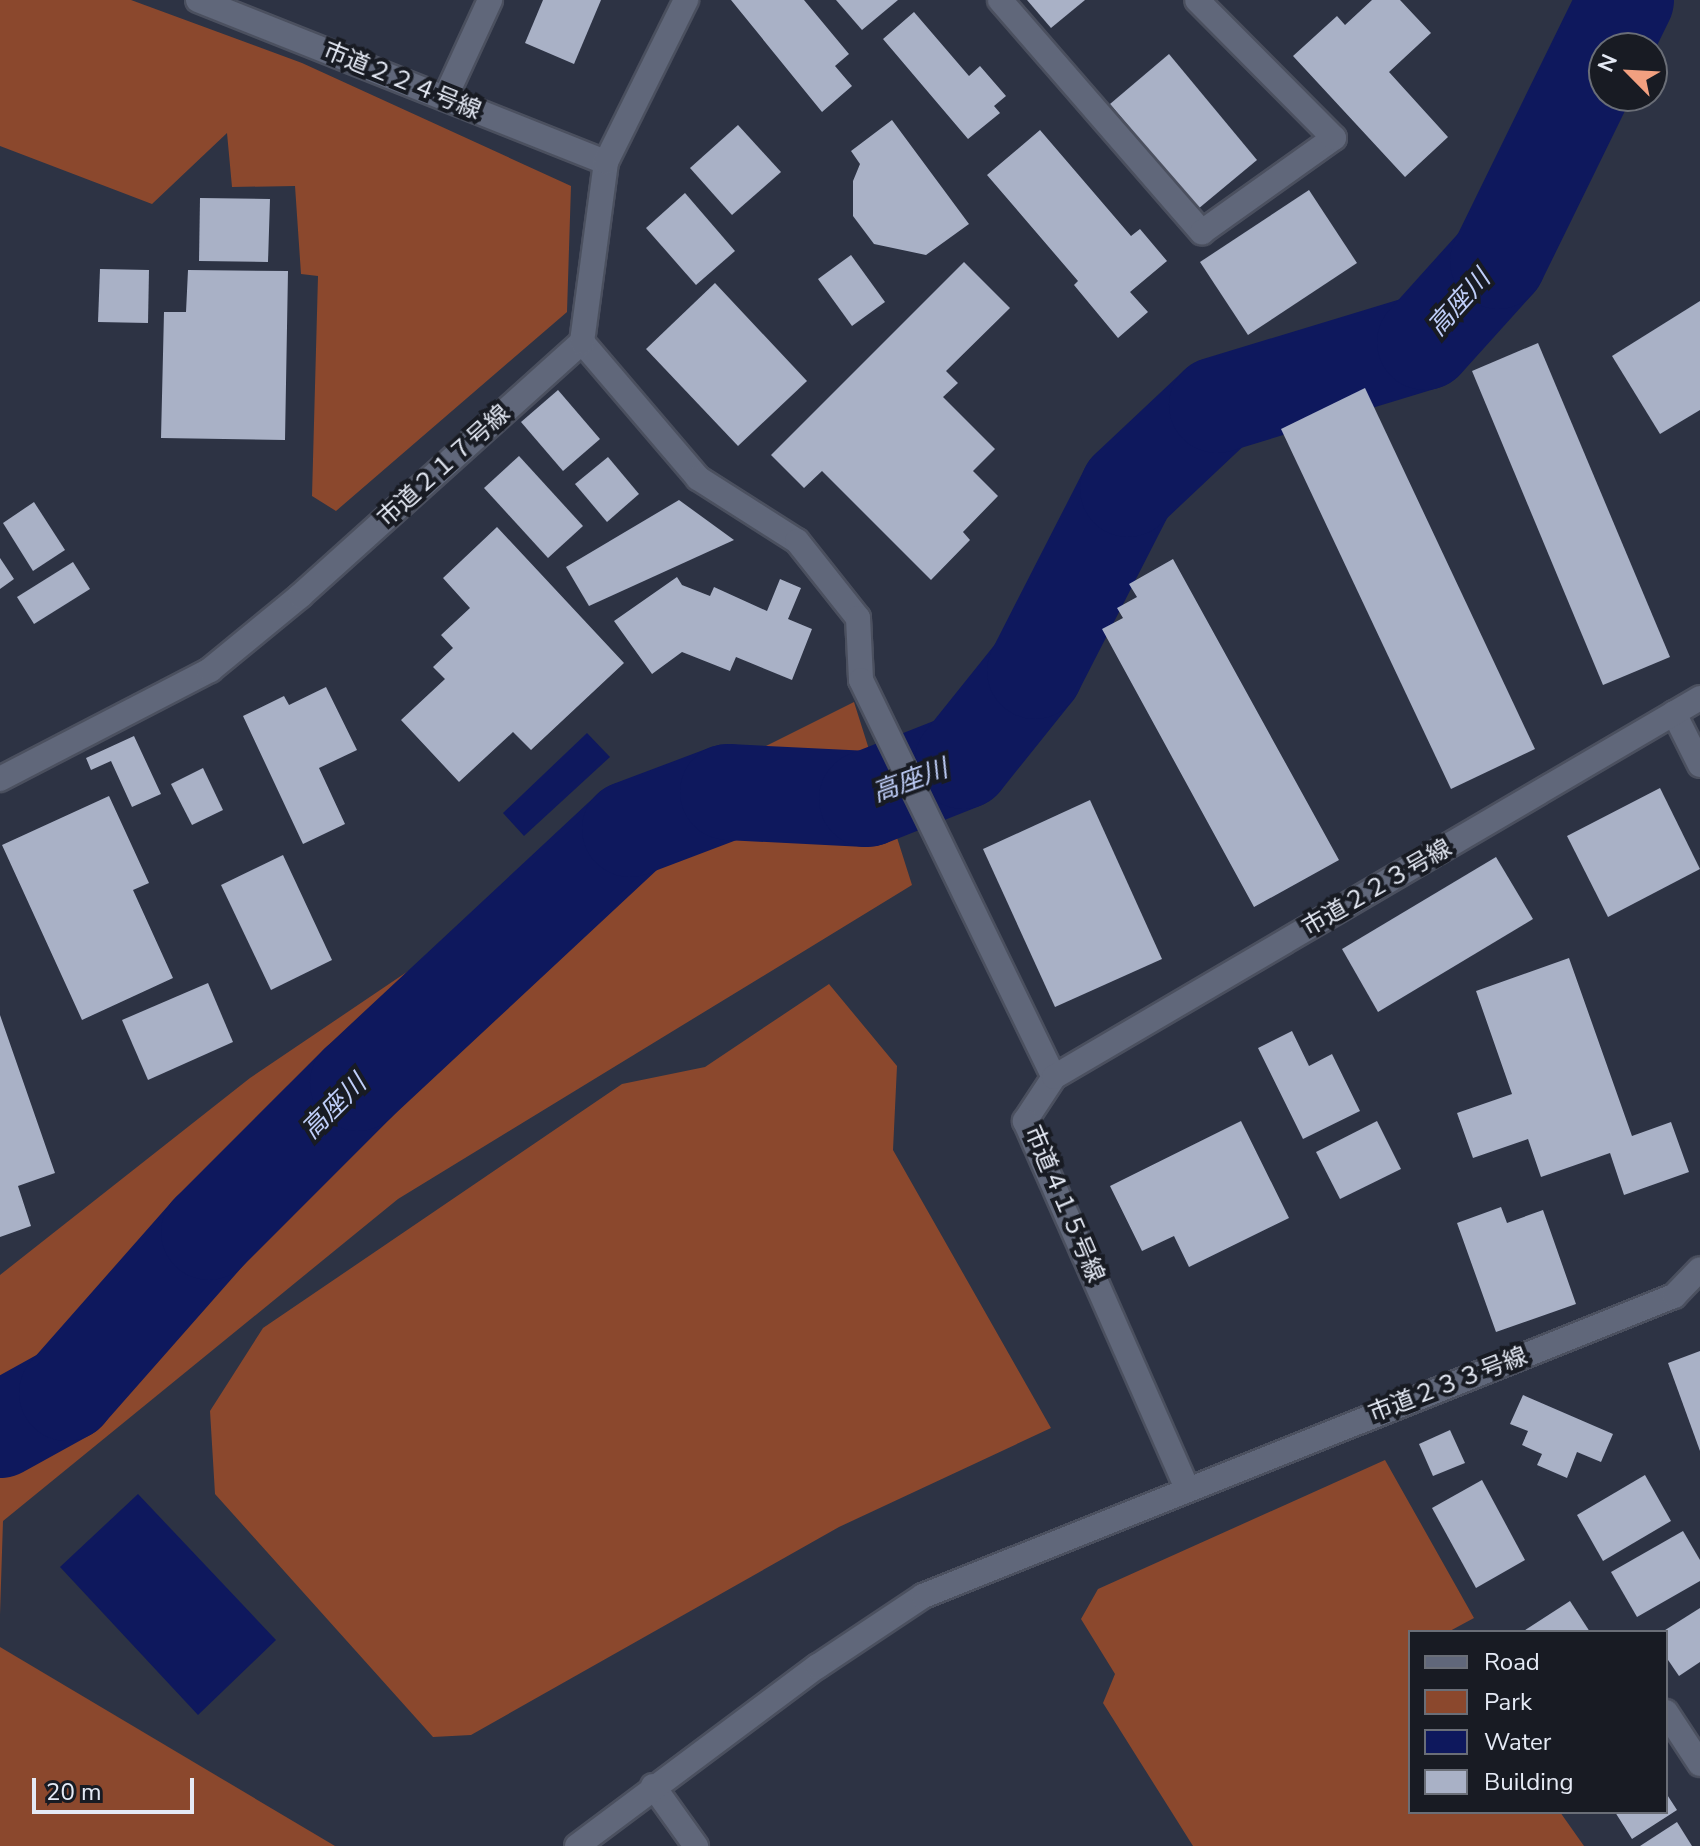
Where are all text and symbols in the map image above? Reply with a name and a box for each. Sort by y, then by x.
north arrow [1588,32,1668,112]
street label: 市道２２４号線 [319,36,485,126]
text: N [1591,49,1625,77]
water label: 高座川 [1421,264,1497,342]
street label: 市道２１７号線 [372,399,516,533]
water label: 高座川 [868,753,952,809]
street label: 市道２２３号線 [1297,834,1457,942]
water label: 高座川 [295,1068,373,1146]
street label: 市道４１５号線 [1018,1121,1110,1287]
street label: 市道２３３号線 [1364,1341,1532,1429]
legend [1408,1630,1668,1814]
text: Road [1484,1646,1540,1678]
text: Park [1484,1686,1532,1718]
text: Water [1484,1726,1551,1758]
scale bar [36,1762,198,1812]
text: Building [1484,1766,1574,1798]
text: 20 m [46,1776,102,1808]

